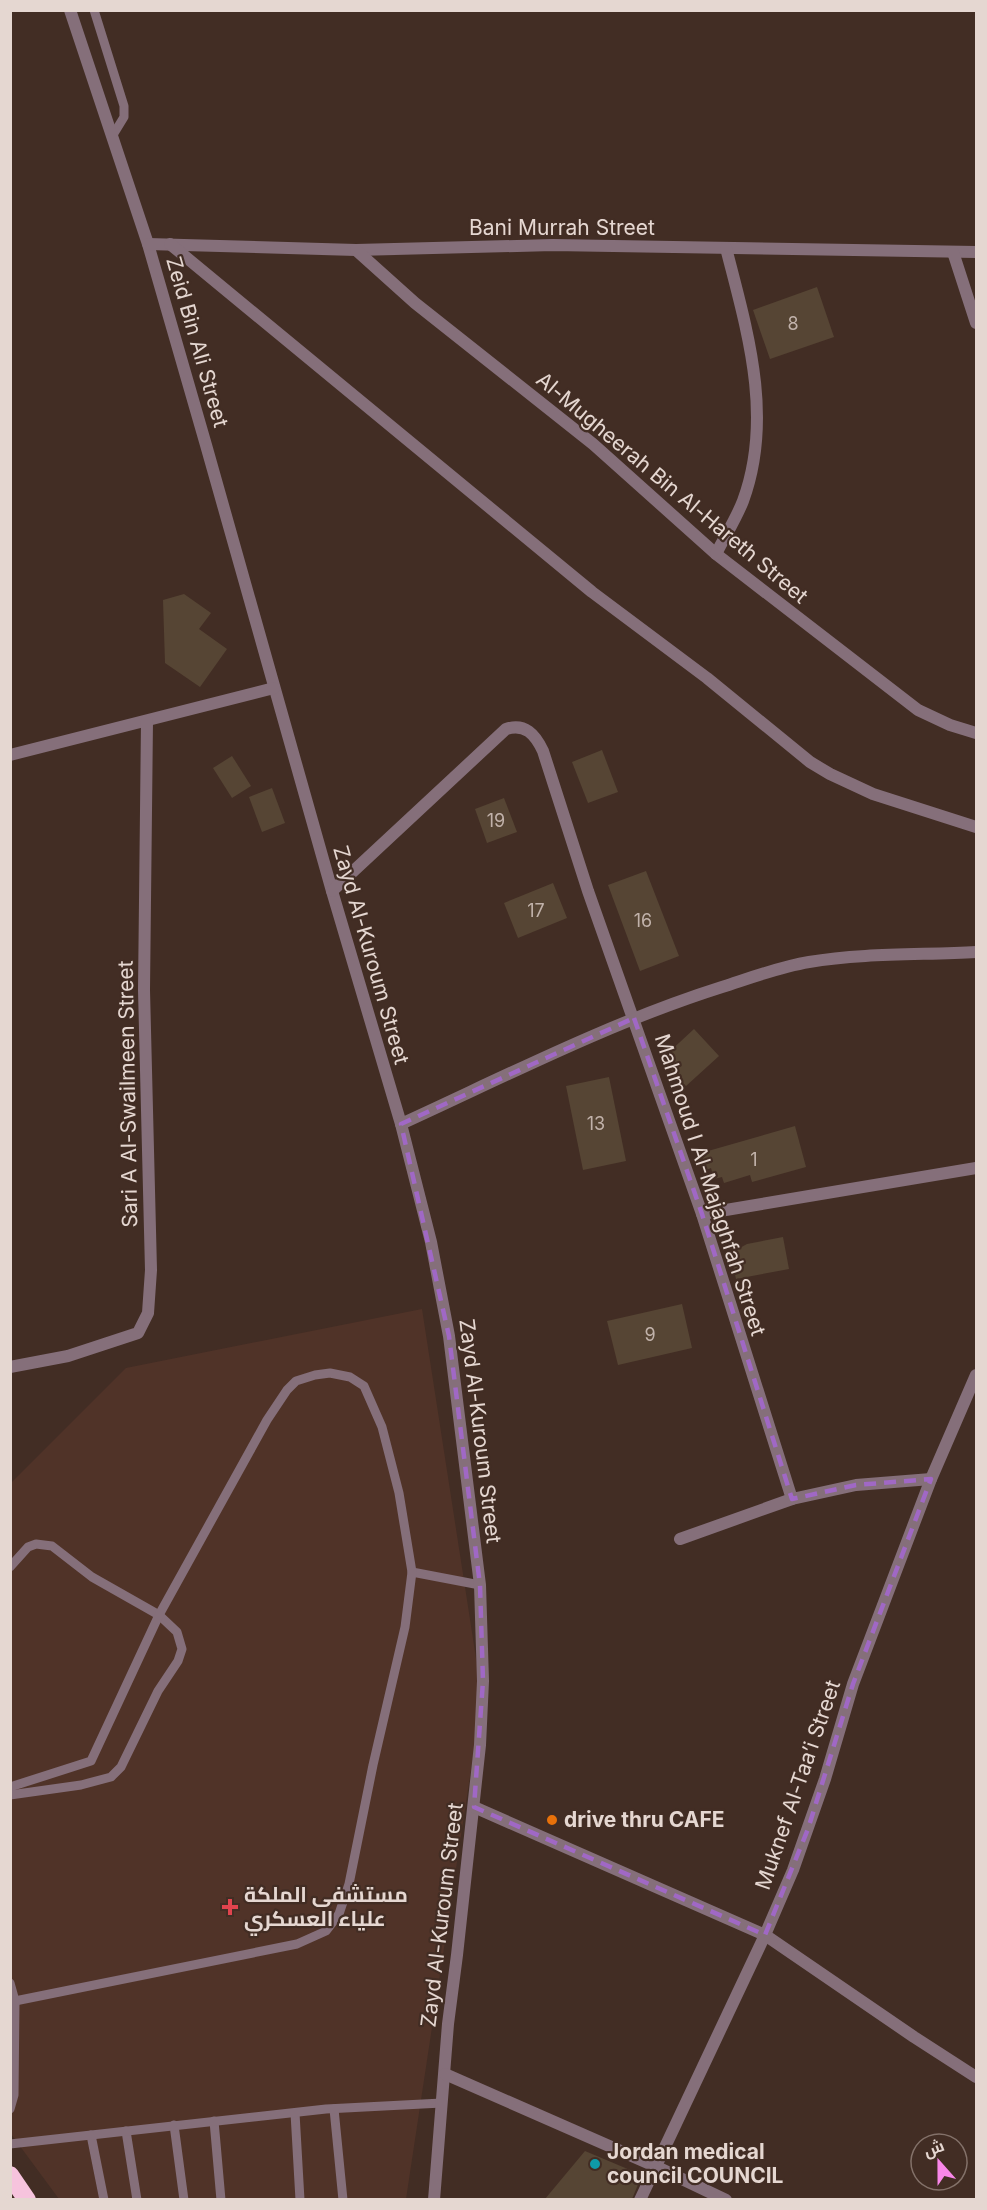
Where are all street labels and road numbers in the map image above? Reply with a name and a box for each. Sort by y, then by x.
street label: Bani Murrah Street [469,215,655,240]
street label: Zeid Bin Ali Street [161,254,234,430]
street label: Al-Mugheerah Bin Al-Hareth Street [532,367,813,609]
street label: Zayd Al-Kuroum Street [328,843,415,1067]
street label: Sari A Al-Swailmeen Street [113,960,142,1228]
street label: Mahmoud I Al-Majaghfah Street [650,1031,771,1339]
street label: Zayd Al-Kuroum Street [454,1317,507,1545]
street label: Muknef Al-Taa’i Street [750,1677,845,1893]
street label: Zayd Al-Kuroum Street [415,1801,468,2029]

